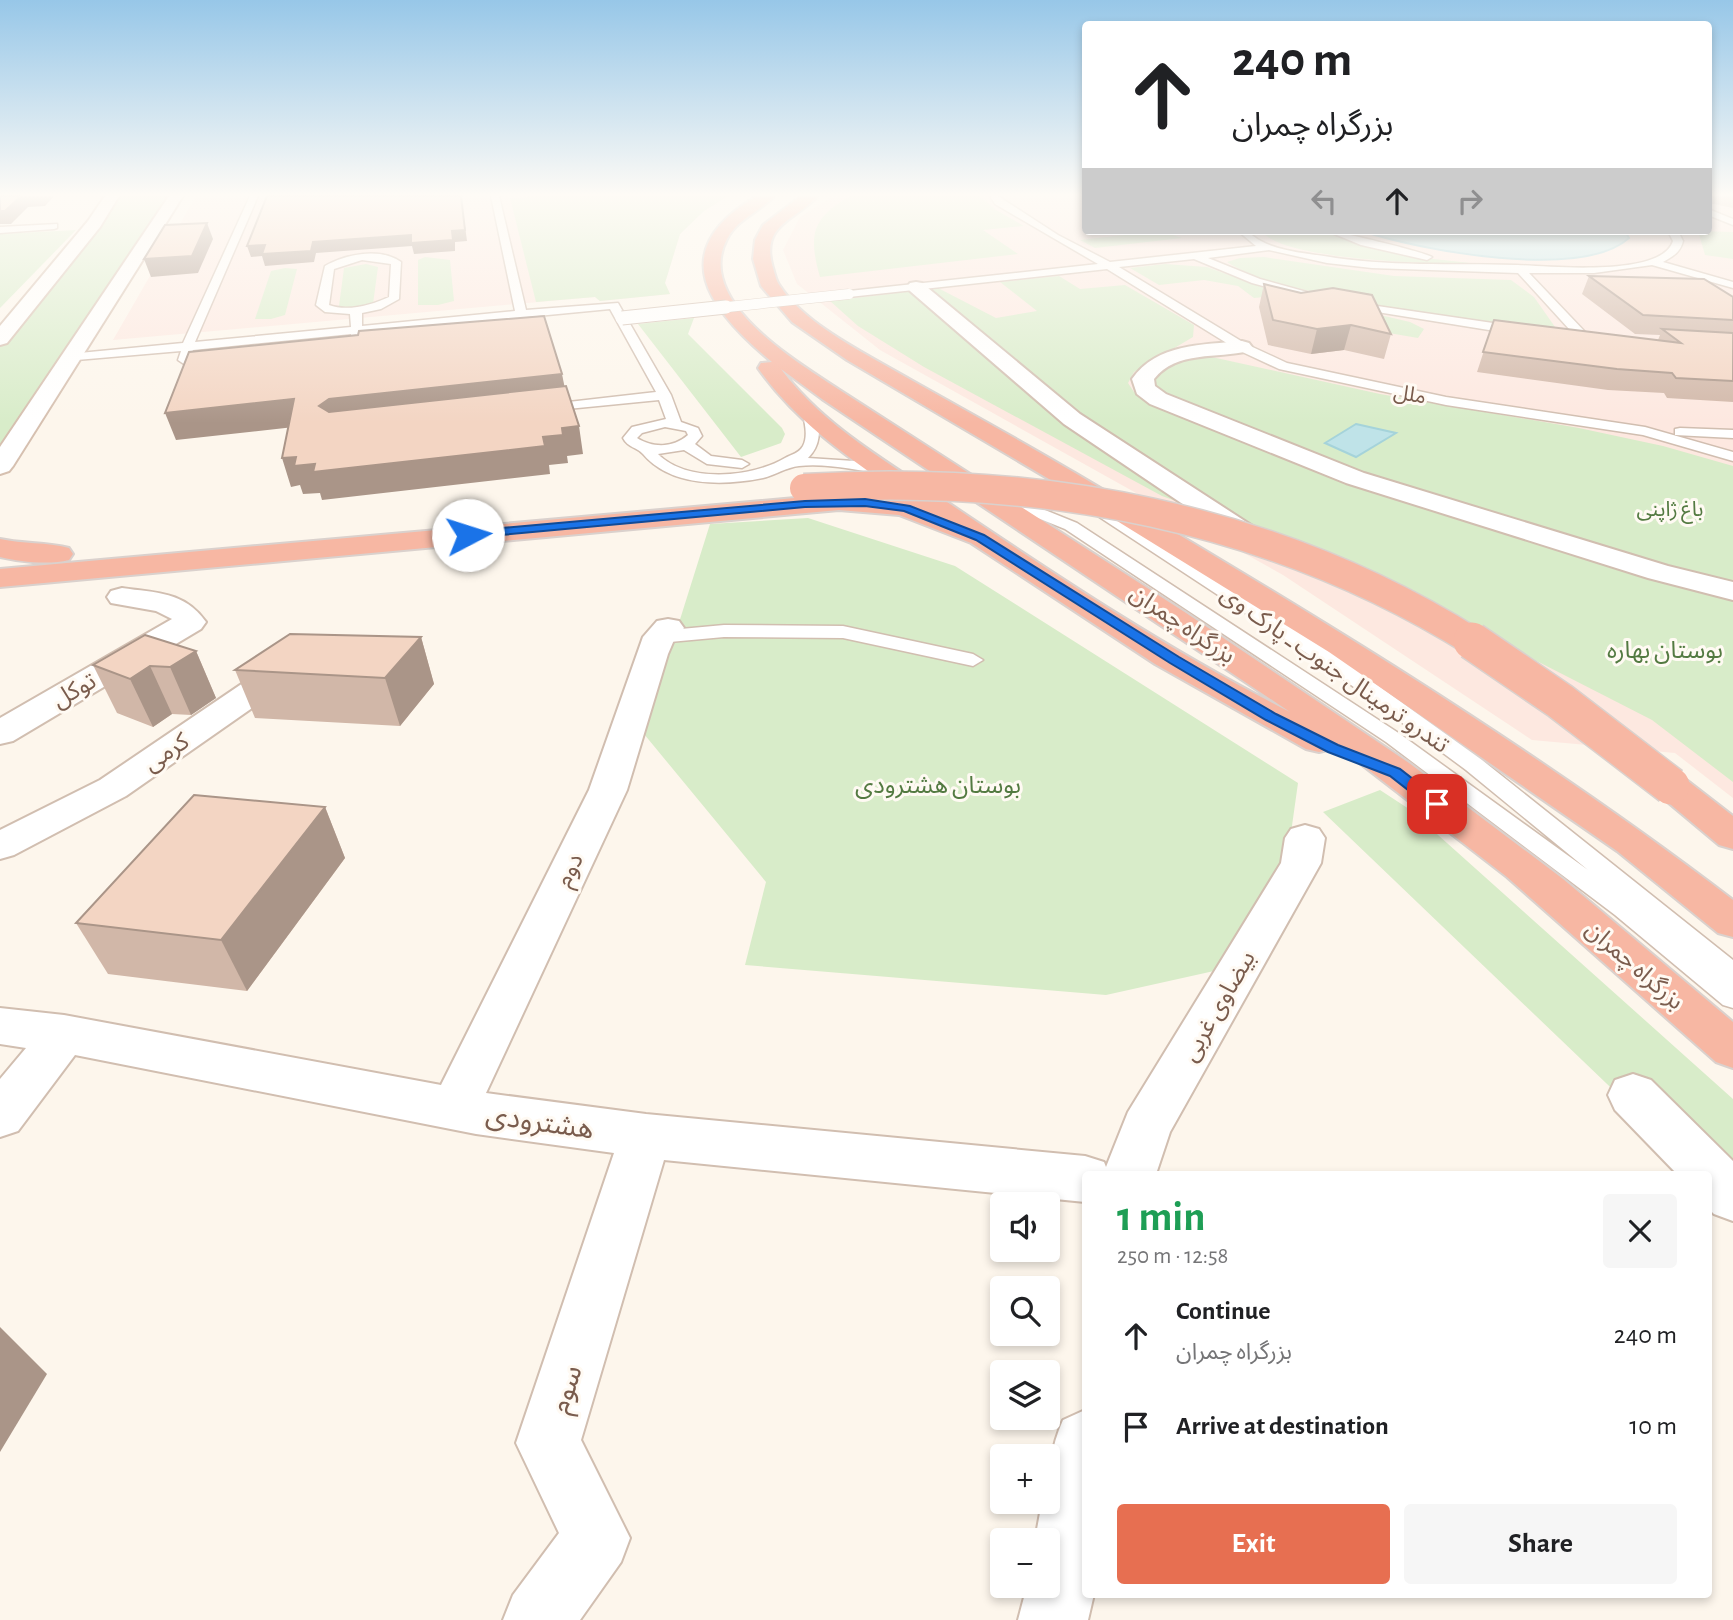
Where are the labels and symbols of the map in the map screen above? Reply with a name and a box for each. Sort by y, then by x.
street label: ملل [1392,381,1428,409]
position arrow [431,498,505,572]
park label: باغ ژاپنی [1637,499,1704,524]
street label: بزرگراه چمران [1124,580,1240,670]
street label: تندرو ترمینال جنوب ـ پارک وی [1215,582,1453,760]
park label: بوستان بهاره [1607,639,1723,664]
street label: توکل [49,669,101,714]
street label: کرمی [140,729,195,777]
park label: بوستان هشترودی [855,774,1021,799]
pin [1407,774,1467,834]
street label: دوم [552,850,593,893]
street label: بزرگراه چمران [1579,916,1689,1016]
street label: بیضاوی غربی [1178,947,1261,1066]
street label: هشترودی [484,1102,595,1145]
street label: سوم [546,1362,593,1419]

